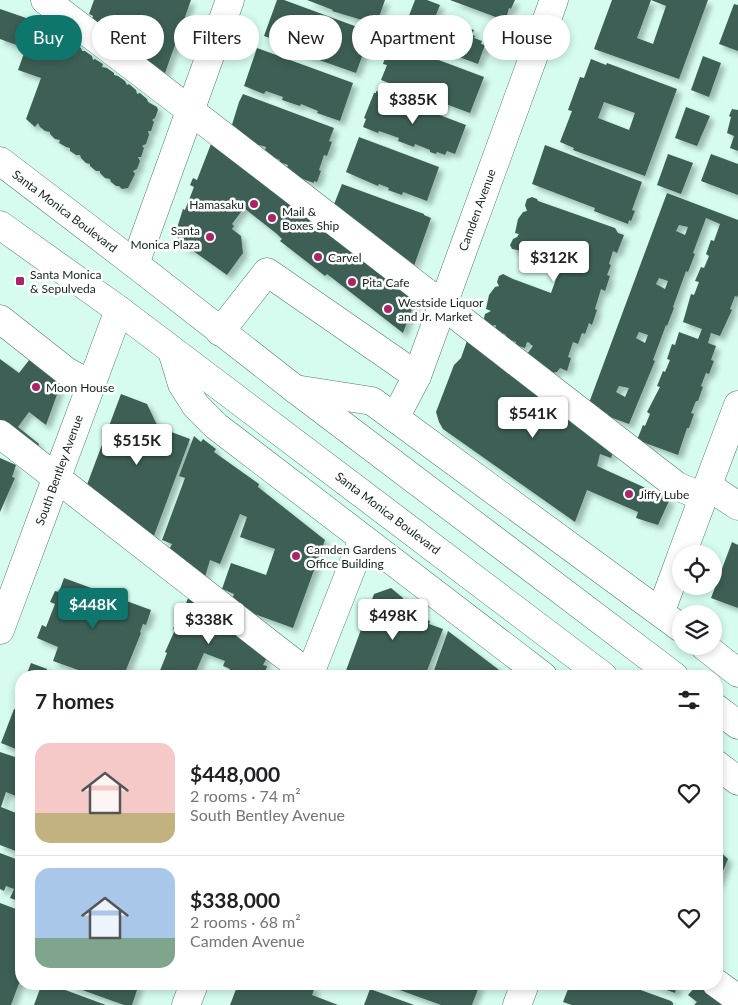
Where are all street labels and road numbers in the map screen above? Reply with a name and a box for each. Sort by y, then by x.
street label: Santa Monica Boulevard [10,167,120,255]
street label: Camden Avenue [455,167,499,253]
street label: South Bentley Avenue [32,413,86,527]
street label: Santa Monica Boulevard [333,469,443,557]

